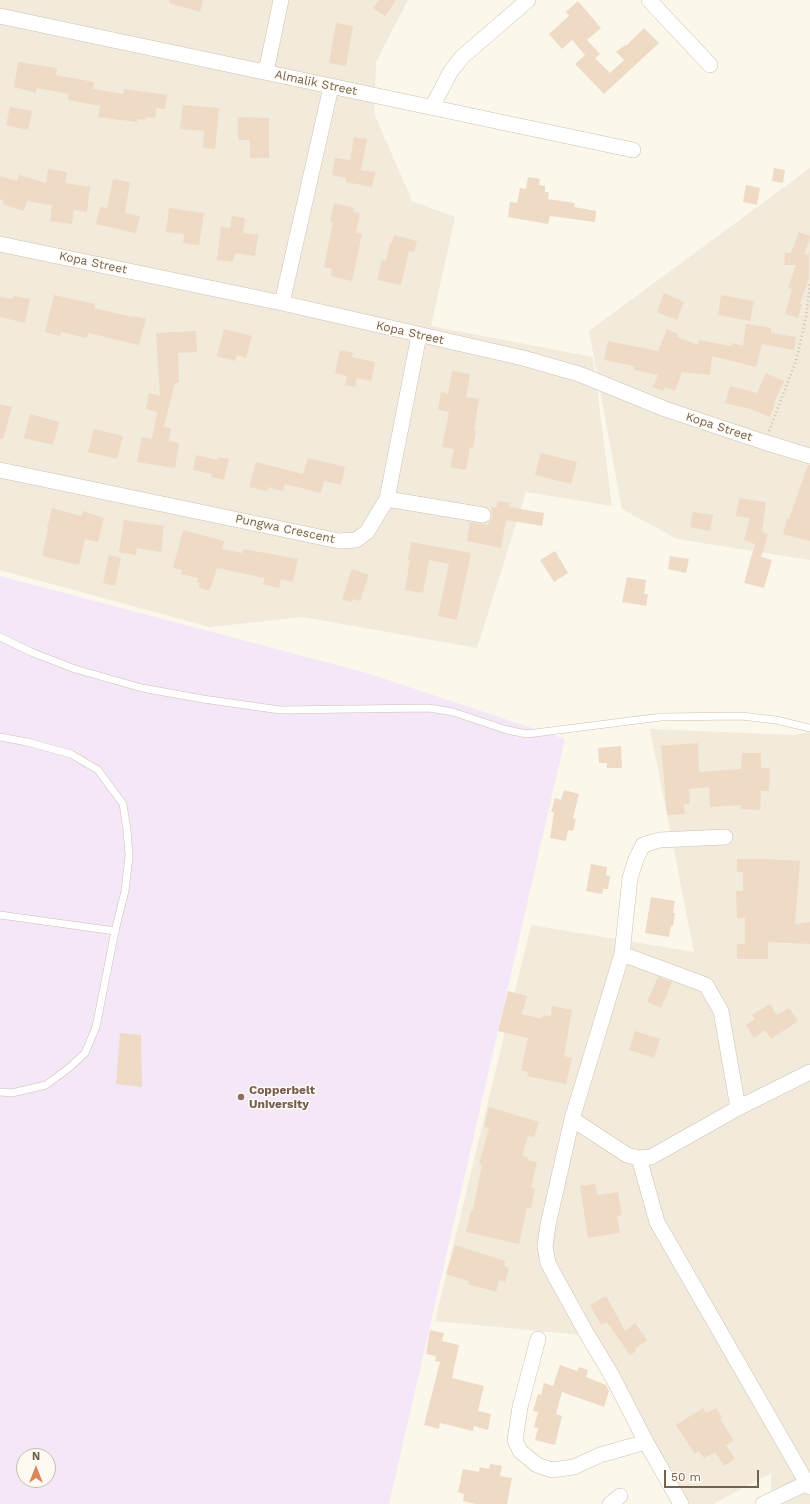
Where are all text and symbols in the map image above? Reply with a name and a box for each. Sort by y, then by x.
street label: Almalik Street [274,67,358,99]
street label: Kopa Street [58,249,128,277]
street label: Kopa Street [375,318,445,348]
street label: Kopa Street [684,409,754,445]
street label: Pungwa Crescent [234,511,336,547]
place label: Copperbelt University [249,1083,315,1111]
marker: Copperbelt University [236,1092,246,1102]
north arrow [16,1448,56,1488]
text: N [32,1450,40,1463]
scale bar [666,1462,761,1488]
text: 50 m [671,1470,701,1484]

